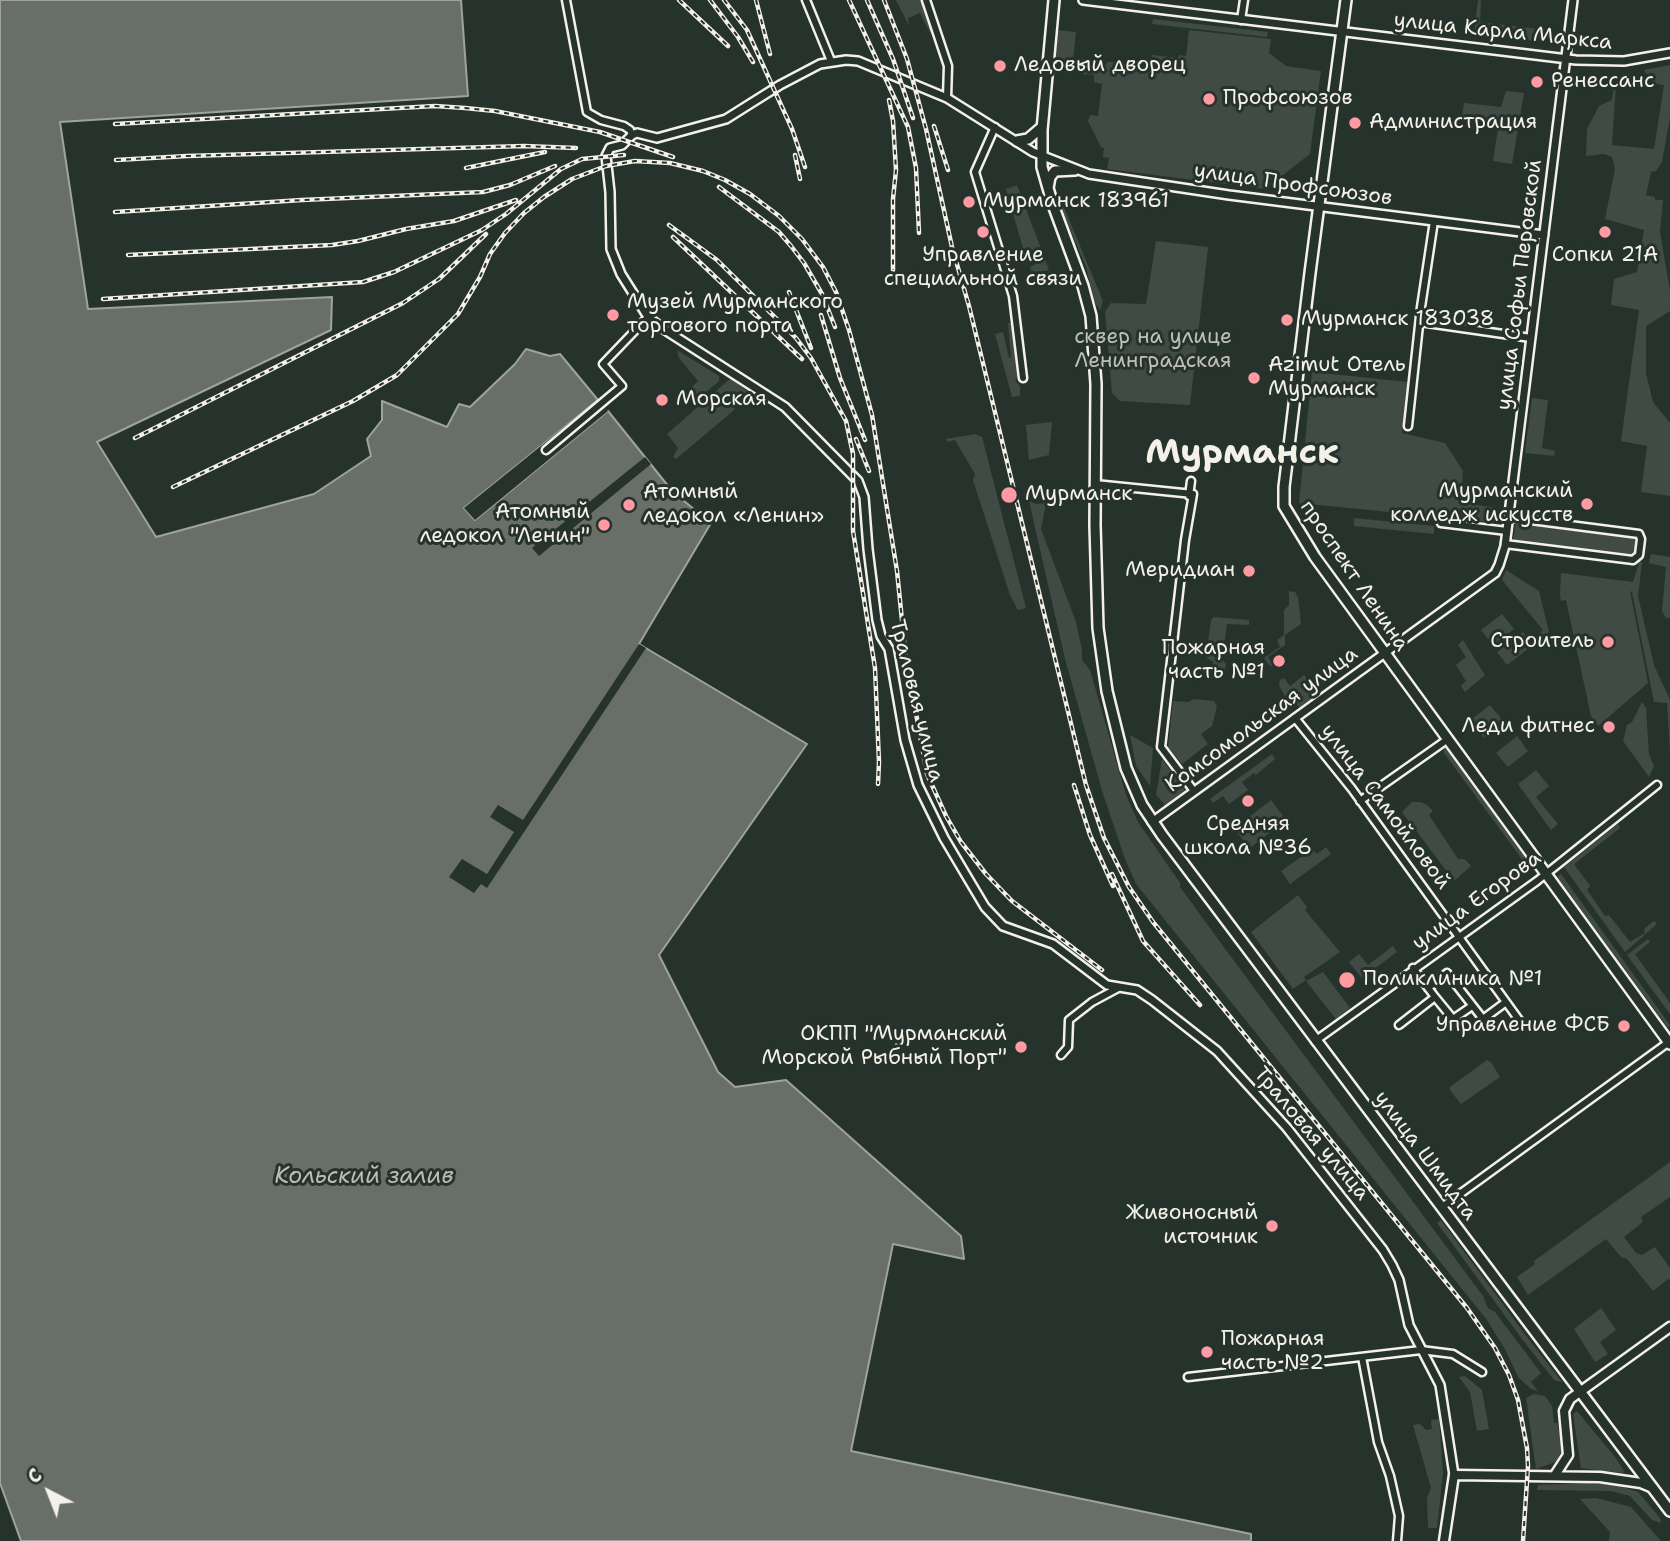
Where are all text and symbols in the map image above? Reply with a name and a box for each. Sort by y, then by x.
street label: улица Карла Маркса [1393,8,1613,56]
place label: Ледовый дворец [1014,53,1186,79]
marker: Ледовый дворец [992,58,1008,74]
place label: Ренессанс [1551,69,1654,95]
marker: Ренессанс [1529,74,1545,90]
place label: Профсоюзов [1223,86,1353,112]
marker: Профсоюзов [1201,91,1217,107]
place label: Администрация [1369,110,1537,136]
marker: Администрация [1347,115,1363,131]
street label: улица Софьи Перовской [1492,158,1548,412]
street label: улица Профсоюзов [1192,159,1394,211]
place label: Мурманск 183961 [983,189,1169,215]
marker: Мурманск 183961 [961,194,977,210]
marker: Управление специальной связи [975,224,991,240]
marker: Сопки 21А [1597,224,1613,240]
place label: Управление специальной связи [884,243,1082,293]
place label: Сопки 21А [1552,243,1658,269]
place label: Музей Мурманского торгового порта [627,290,843,340]
marker: Музей Мурманского торгового порта [605,307,621,323]
place label: Мурманск 183038 [1301,307,1494,333]
marker: Мурманск 183038 [1279,312,1295,328]
park label: сквер на улице Ленинградская [1074,325,1232,375]
place label: Azimut Отель Мурманск [1268,353,1406,403]
marker: Azimut Отель Мурманск [1246,370,1262,386]
place label: Морская [676,387,767,413]
marker: Морская [654,392,670,408]
district label: Мурманск [1145,433,1339,475]
place label: Мурманский колледж искусств [1390,479,1573,529]
place label: Атомный ледокол «Ленин» [643,480,824,530]
place label: Мурманск [1025,482,1132,508]
marker: Мурманск [999,485,1019,505]
street label: проспект Ленина [1294,496,1414,656]
marker: Мурманский колледж искусств [1579,496,1595,512]
marker: Атомный ледокол «Ленин» [621,497,637,513]
place label: Атомный ледокол "Ленин" [420,500,590,550]
marker: Атомный ледокол "Ленин" [596,517,612,533]
place label: Меридиан [1125,558,1235,584]
marker: Меридиан [1241,563,1257,579]
street label: Траловая улица [884,617,948,785]
place label: Строитель [1490,629,1594,655]
marker: Строитель [1600,634,1616,650]
place label: Пожарная часть №1 [1161,636,1265,686]
street label: Комсомольская улица [1161,642,1363,798]
marker: Пожарная часть №1 [1271,653,1287,669]
place label: Леди фитнес [1462,714,1595,740]
street label: улица Самойловой [1315,719,1455,895]
marker: Леди фитнес [1601,719,1617,735]
marker: Средняя школа №36 [1240,793,1256,809]
place label: Средняя школа №36 [1184,812,1312,862]
street label: улица Егорова [1408,846,1546,956]
place label: Поликлиника №1 [1363,967,1542,993]
marker: Поликлиника №1 [1337,970,1357,990]
place label: Управление ФСБ [1436,1013,1610,1039]
marker: Управление ФСБ [1616,1018,1632,1034]
place label: ОКПП "Мурманский Морской Рыбный Порт" [761,1022,1007,1072]
marker: ОКПП "Мурманский Морской Рыбный Порт" [1013,1039,1029,1055]
street label: Траловая улица [1248,1062,1374,1206]
street label: улица Шмидта [1368,1086,1482,1226]
water label: Кольский залив [274,1163,454,1191]
place label: Живоносный источник [1126,1201,1258,1251]
marker: Живоносный источник [1264,1218,1280,1234]
place label: Пожарная часть №2 [1221,1327,1325,1377]
marker: Пожарная часть №2 [1199,1344,1215,1360]
north arrow [14,1457,84,1527]
text: С [22,1463,47,1489]

